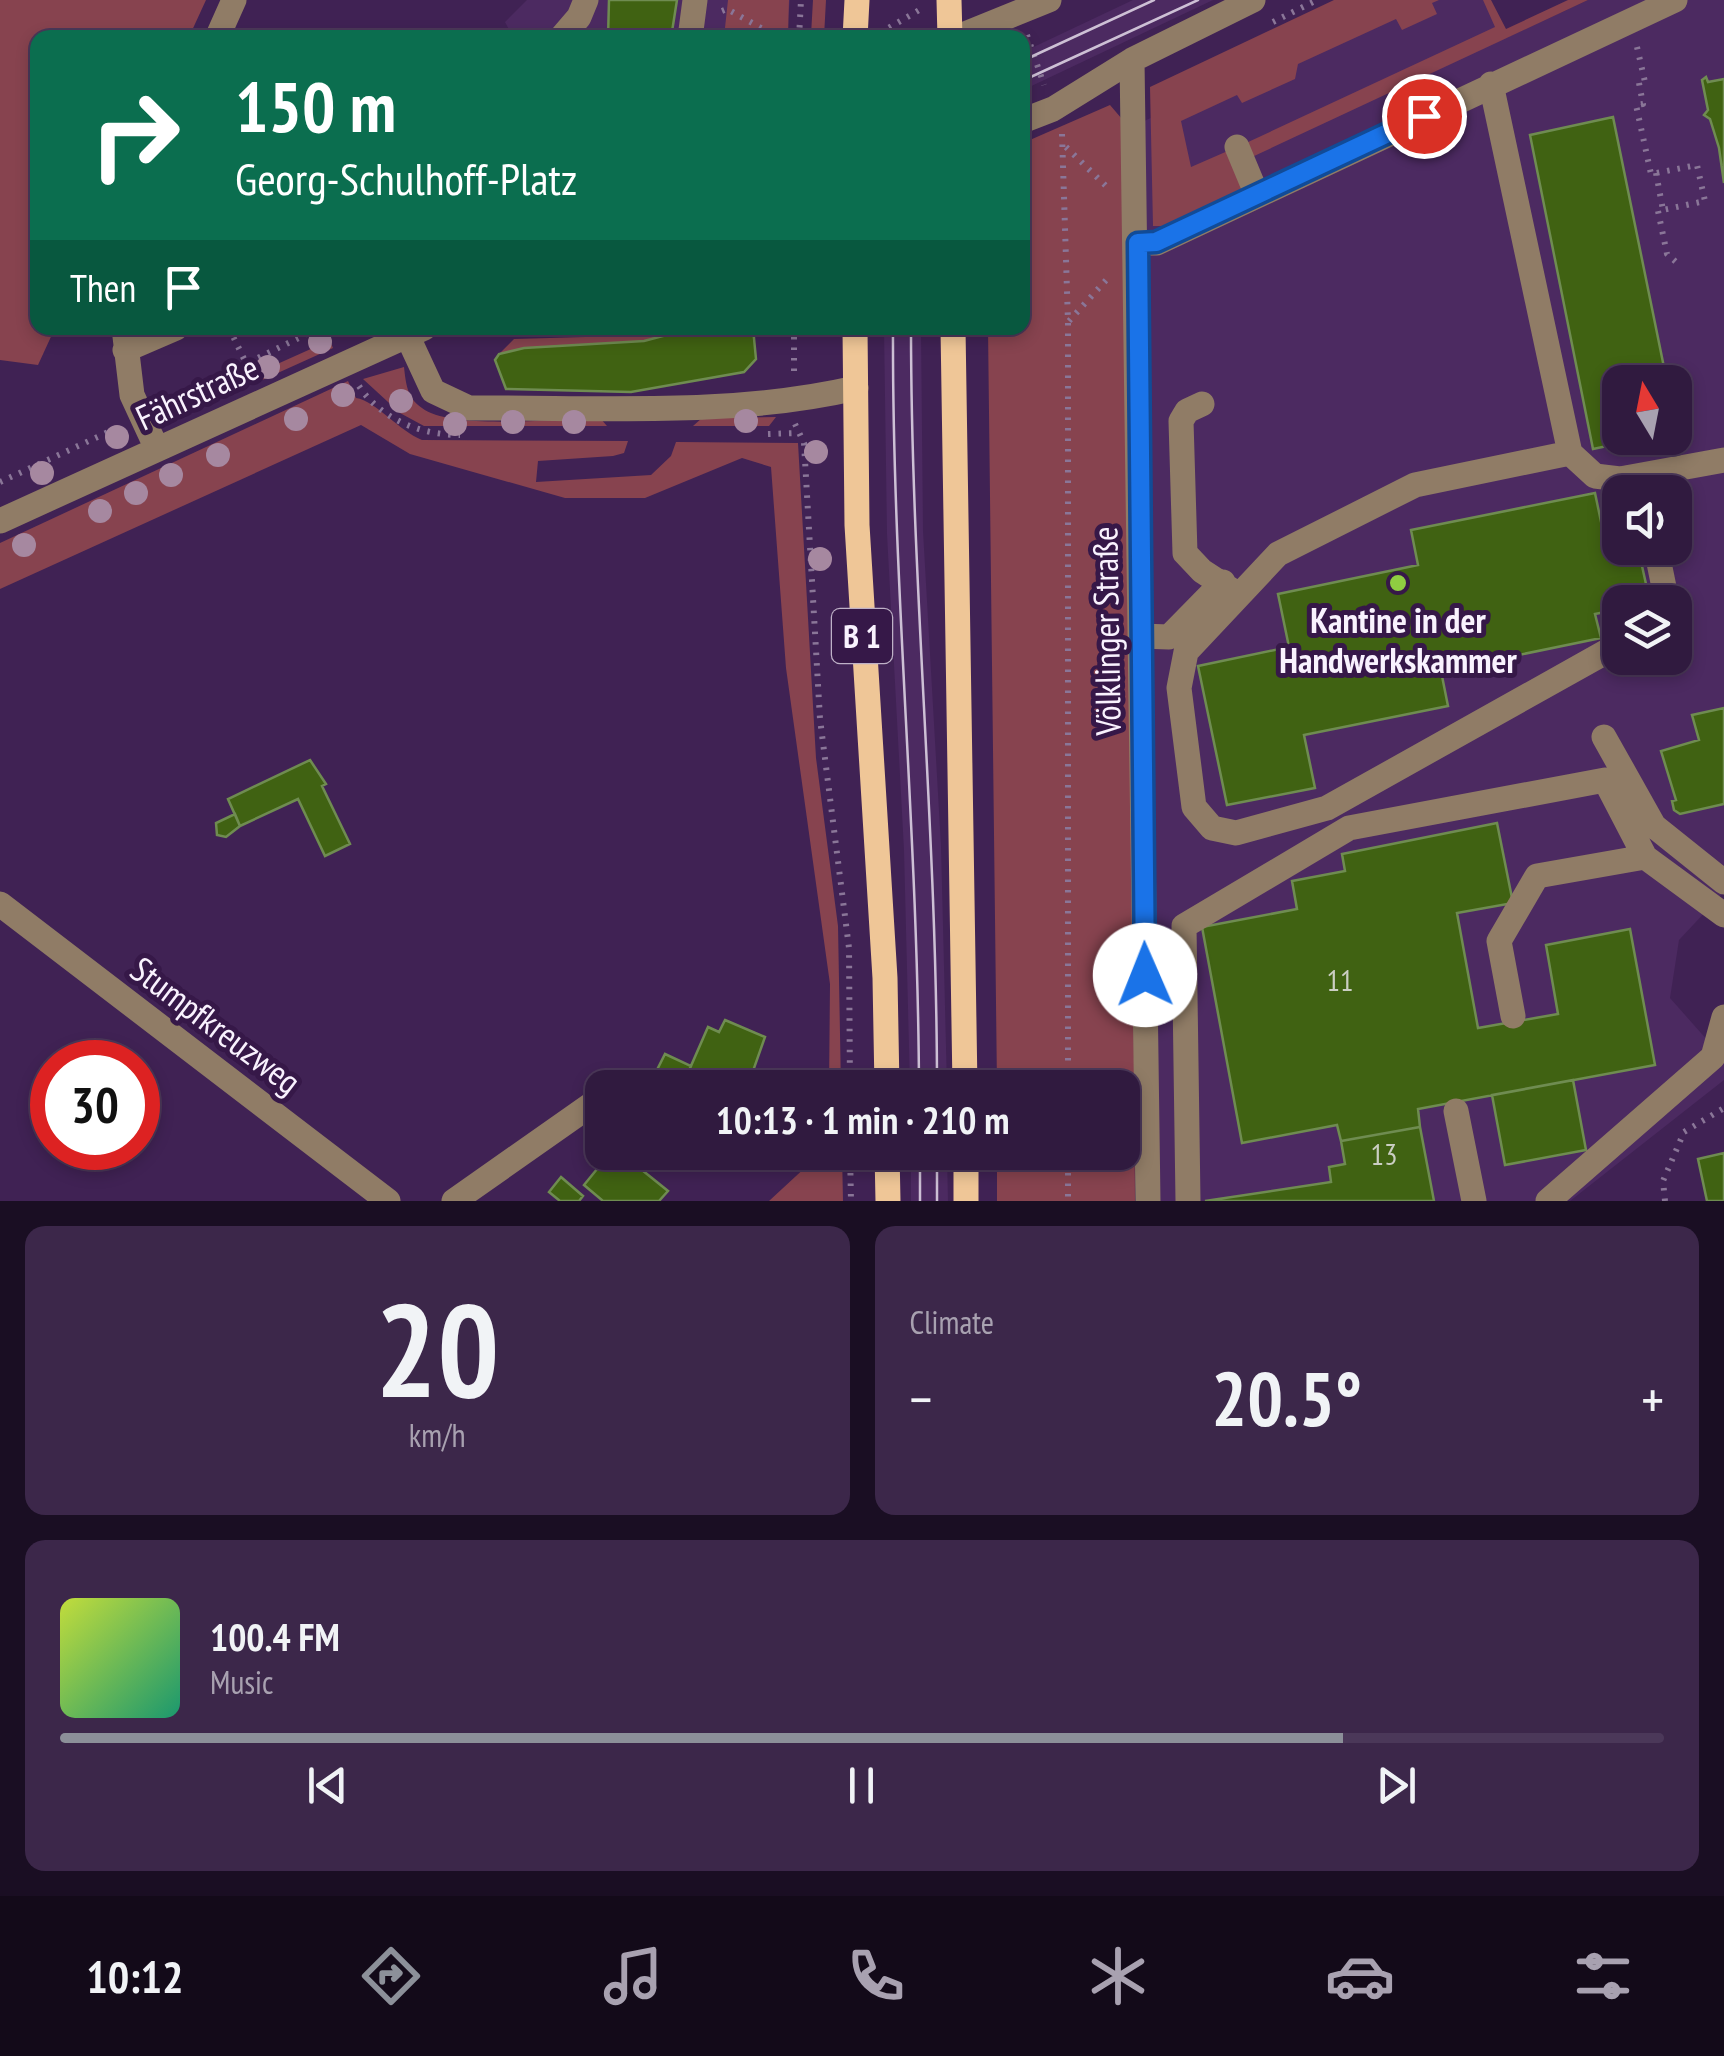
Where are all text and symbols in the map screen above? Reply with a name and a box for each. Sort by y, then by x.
text: 150 m [235,61,396,151]
icon: right [70,70,200,200]
pin [1382,74,1467,159]
icon: arrive [1397,89,1452,144]
text: Georg-Schulhoff-Platz [235,149,577,207]
icon: arrive [156,260,211,315]
text: Then [70,263,136,312]
street label: Fährstraße [128,344,266,440]
north arrow [1602,365,1692,455]
map controls [1602,365,1692,675]
button: sound [1602,475,1692,565]
street label: Völklinger Straße [1081,526,1131,737]
marker: Kantine in der Handwerkskammer [1387,572,1409,594]
button: layers [1602,585,1692,675]
place label: Kantine in der Handwerkskammer [1279,597,1517,683]
road number: B 1 [832,609,892,663]
position arrow [1093,923,1197,1027]
street label: Stumpfkreuzweg [122,946,310,1104]
house number: 11 [1327,960,1354,999]
speed limit sign: 30 [30,1040,160,1170]
text: 10:13 · 1 min · 210 m [716,1095,1009,1144]
house number: 13 [1371,1134,1398,1173]
text: 20 [375,1265,499,1433]
text: Climate [910,1301,994,1343]
text: 20.5° [1211,1350,1362,1447]
text: − [910,1363,932,1434]
text: + [1641,1363,1664,1434]
text: km/h [409,1414,466,1456]
text: 100.4 FM [210,1612,340,1661]
text: Music [210,1661,273,1703]
icon: previous [300,1758,355,1813]
icon: pause [834,1758,889,1813]
icon: next [1369,1758,1424,1813]
icon: directions [356,1941,426,2011]
icon: music [598,1941,668,2011]
icon: phone [841,1941,911,2011]
icon: climate [1083,1941,1153,2011]
icon: car [1325,1941,1395,2011]
icon: filters [1568,1941,1638,2011]
text: 10:12 [86,1947,184,2005]

